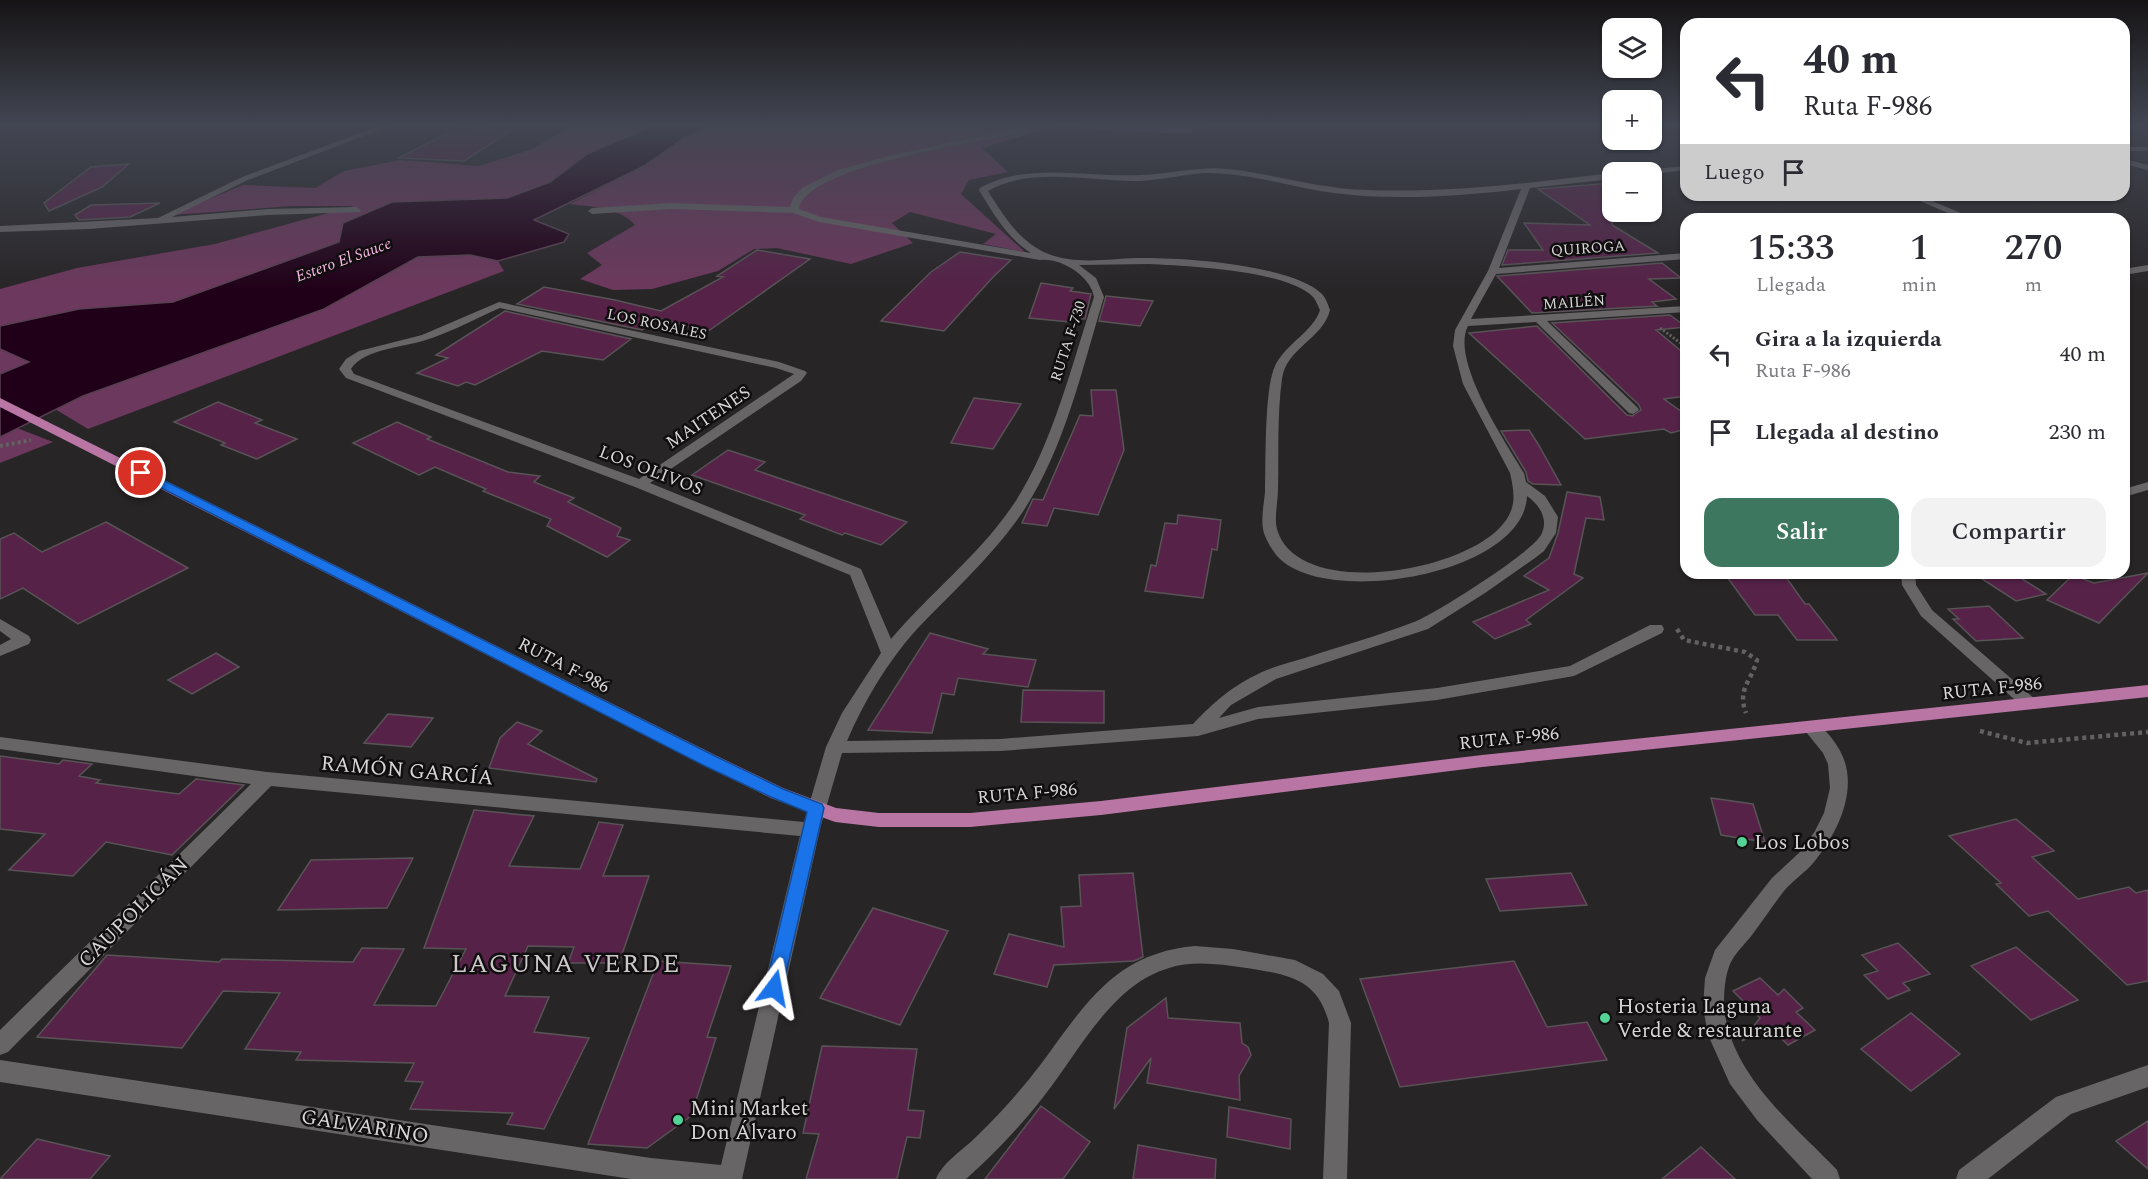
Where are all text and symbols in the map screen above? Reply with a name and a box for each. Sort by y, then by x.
map controls [1602,18,1662,222]
button: layers [1602,18,1662,78]
text: 40 m [1803,29,1898,92]
icon: left [1704,42,1782,120]
text: Ruta F-986 [1803,86,1932,128]
button: + [1602,90,1662,150]
text: Luego [1704,156,1765,189]
icon: arrive [1777,156,1810,189]
button: − [1602,162,1662,222]
text: 15:33 [1748,221,1834,276]
text: 1 [1910,221,1929,276]
text: 270 [2004,221,2062,276]
water label: Estero El Sauce [292,231,395,288]
street label: QUIROGA [1550,234,1626,263]
text: Llegada [1756,270,1826,300]
text: min [1902,270,1937,300]
text: m [2025,270,2042,300]
street label: MAILÉN [1542,289,1606,316]
street label: RUTA F-730 [1045,298,1092,384]
street label: LOS ROSALES [605,303,709,346]
text: Gira a la izquierda [1755,323,1942,356]
icon: left [1704,338,1737,371]
text: 40 m [2060,338,2106,371]
text: Ruta F-986 [1755,356,1851,386]
street label: MAITENES [660,379,756,456]
icon: arrive [1704,416,1737,449]
text: Llegada al destino [1755,416,1939,449]
text: 230 m [2049,416,2106,449]
street label: LOS OLIVOS [595,438,707,503]
pin [115,447,166,498]
icon: arrive [124,456,157,489]
button: Salir [1704,498,1899,567]
button: Compartir [1911,498,2106,567]
street label: RUTA F-986 [513,631,615,700]
street label: RUTA F-986 [1941,670,2043,707]
street label: RUTA F-986 [1458,720,1560,757]
street label: RAMÓN GARCÍA [319,748,495,795]
street label: RUTA F-986 [976,776,1078,811]
place label: Los Lobos [1754,827,1850,859]
marker: Los Lobos [1735,835,1749,849]
street label: CAUPOLICÁN [71,850,197,976]
district label: LAGUNA VERDE [451,944,681,984]
position arrow [742,956,806,1020]
place label: Hosteria Laguna Verde & restaurante [1617,991,1802,1047]
marker: Hosteria Laguna Verde & restaurante [1598,1011,1612,1025]
place label: Mini Market Don Álvaro [690,1093,808,1149]
street label: GALVARINO [299,1101,431,1153]
marker: Mini Market Don Álvaro [671,1113,685,1127]

